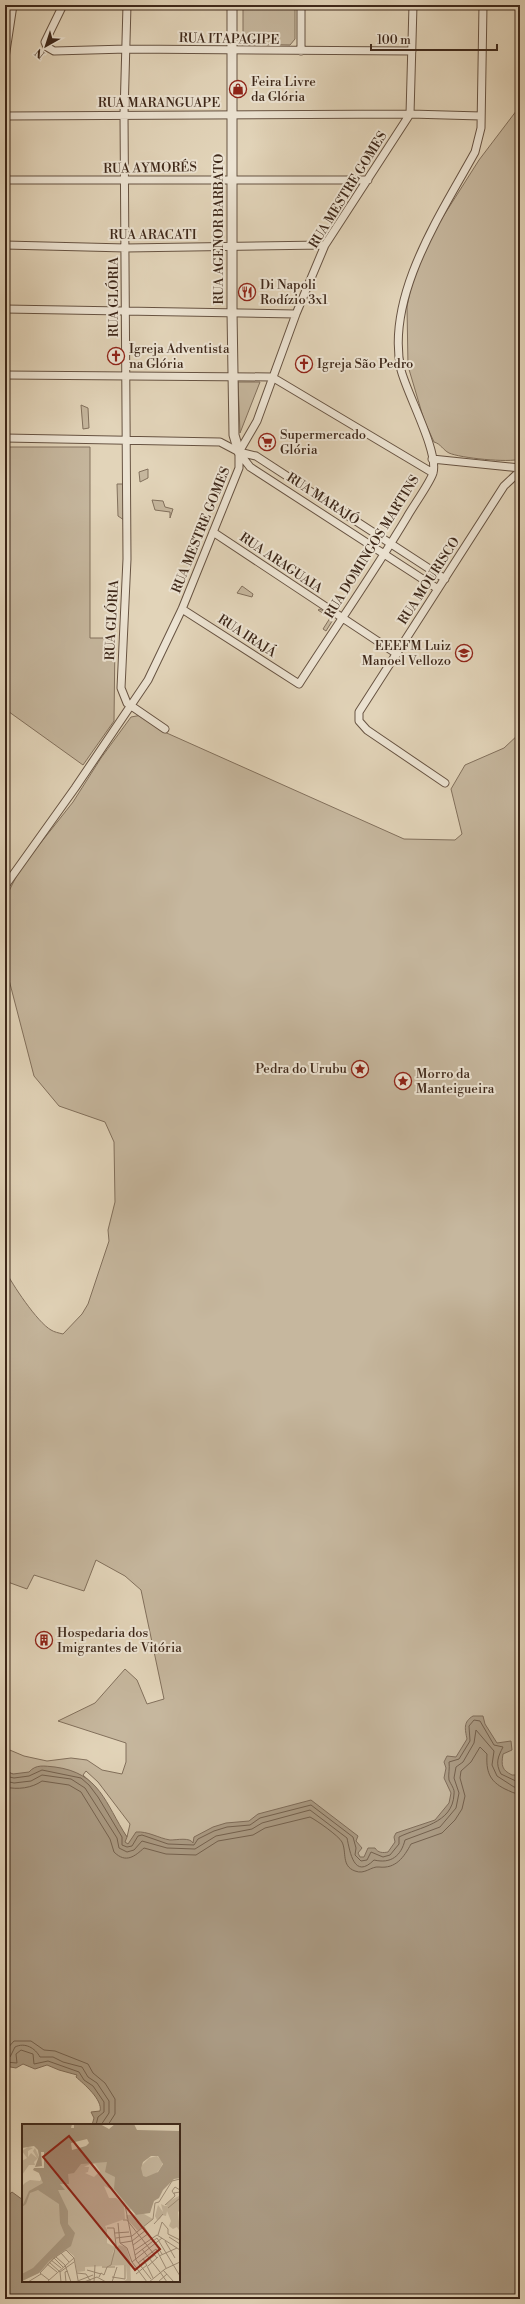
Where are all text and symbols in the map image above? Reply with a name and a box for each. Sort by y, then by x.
north arrow [26,26,66,66]
scale bar [371,26,497,52]
street label: RUA ITAPAGIPE [179,30,279,48]
text: 100 m [377,33,411,48]
text: N [32,45,48,61]
place label: Feira Livre da Glória [251,74,316,105]
shop icon: Feira Livre da Glória [228,79,248,99]
street label: RUA MARANGUAPE [98,95,220,111]
street label: RUA MESTRE GOMES [305,129,391,251]
street label: RUA AGENOR BARBATO [211,154,227,304]
street label: RUA AYMORÉS [103,158,197,177]
street label: RUA ARACATI [109,227,197,243]
street label: RUA GLÓRIA [105,256,122,337]
place label: Di Napoli Rodízio 3x1 [260,277,328,308]
restaurant icon: Di Napoli Rodízio 3x1 [237,282,257,302]
place label: Igreja Adventista na Glória [129,341,230,372]
church icon: Igreja Adventista na Glória [106,346,126,366]
church icon: Igreja São Pedro [294,354,314,374]
place label: Igreja São Pedro [317,356,413,372]
place label: Supermercado Glória [280,427,366,458]
supermarket icon: Supermercado Glória [257,432,277,452]
street label: RUA MESTRE GOMES [168,464,234,596]
street label: RUA MARAJÓ [284,469,363,528]
street label: RUA DOMINGOS MARTINS [321,472,423,622]
street label: RUA ARAGUAIA [236,529,326,597]
street label: RUA MOURISCO [395,534,463,628]
street label: RUA GLÓRIA [101,578,122,661]
street label: RUA IRAJÁ [215,610,281,661]
place label: EEEFM Luiz Manoel Vellozo [361,638,451,669]
school or university icon: EEEFM Luiz Manoel Vellozo [454,643,474,663]
place icon: Pedra do Urubu [350,1059,370,1079]
place label: Pedra do Urubu [255,1061,348,1077]
place label: Morro da Manteigueira [416,1066,495,1097]
place icon: Morro da Manteigueira [393,1071,413,1091]
place label: Hospedaria dos Imigrantes de Vitória [57,1625,182,1656]
building icon: Hospedaria dos Imigrantes de Vitória [34,1630,54,1650]
inset map [22,2124,180,2282]

